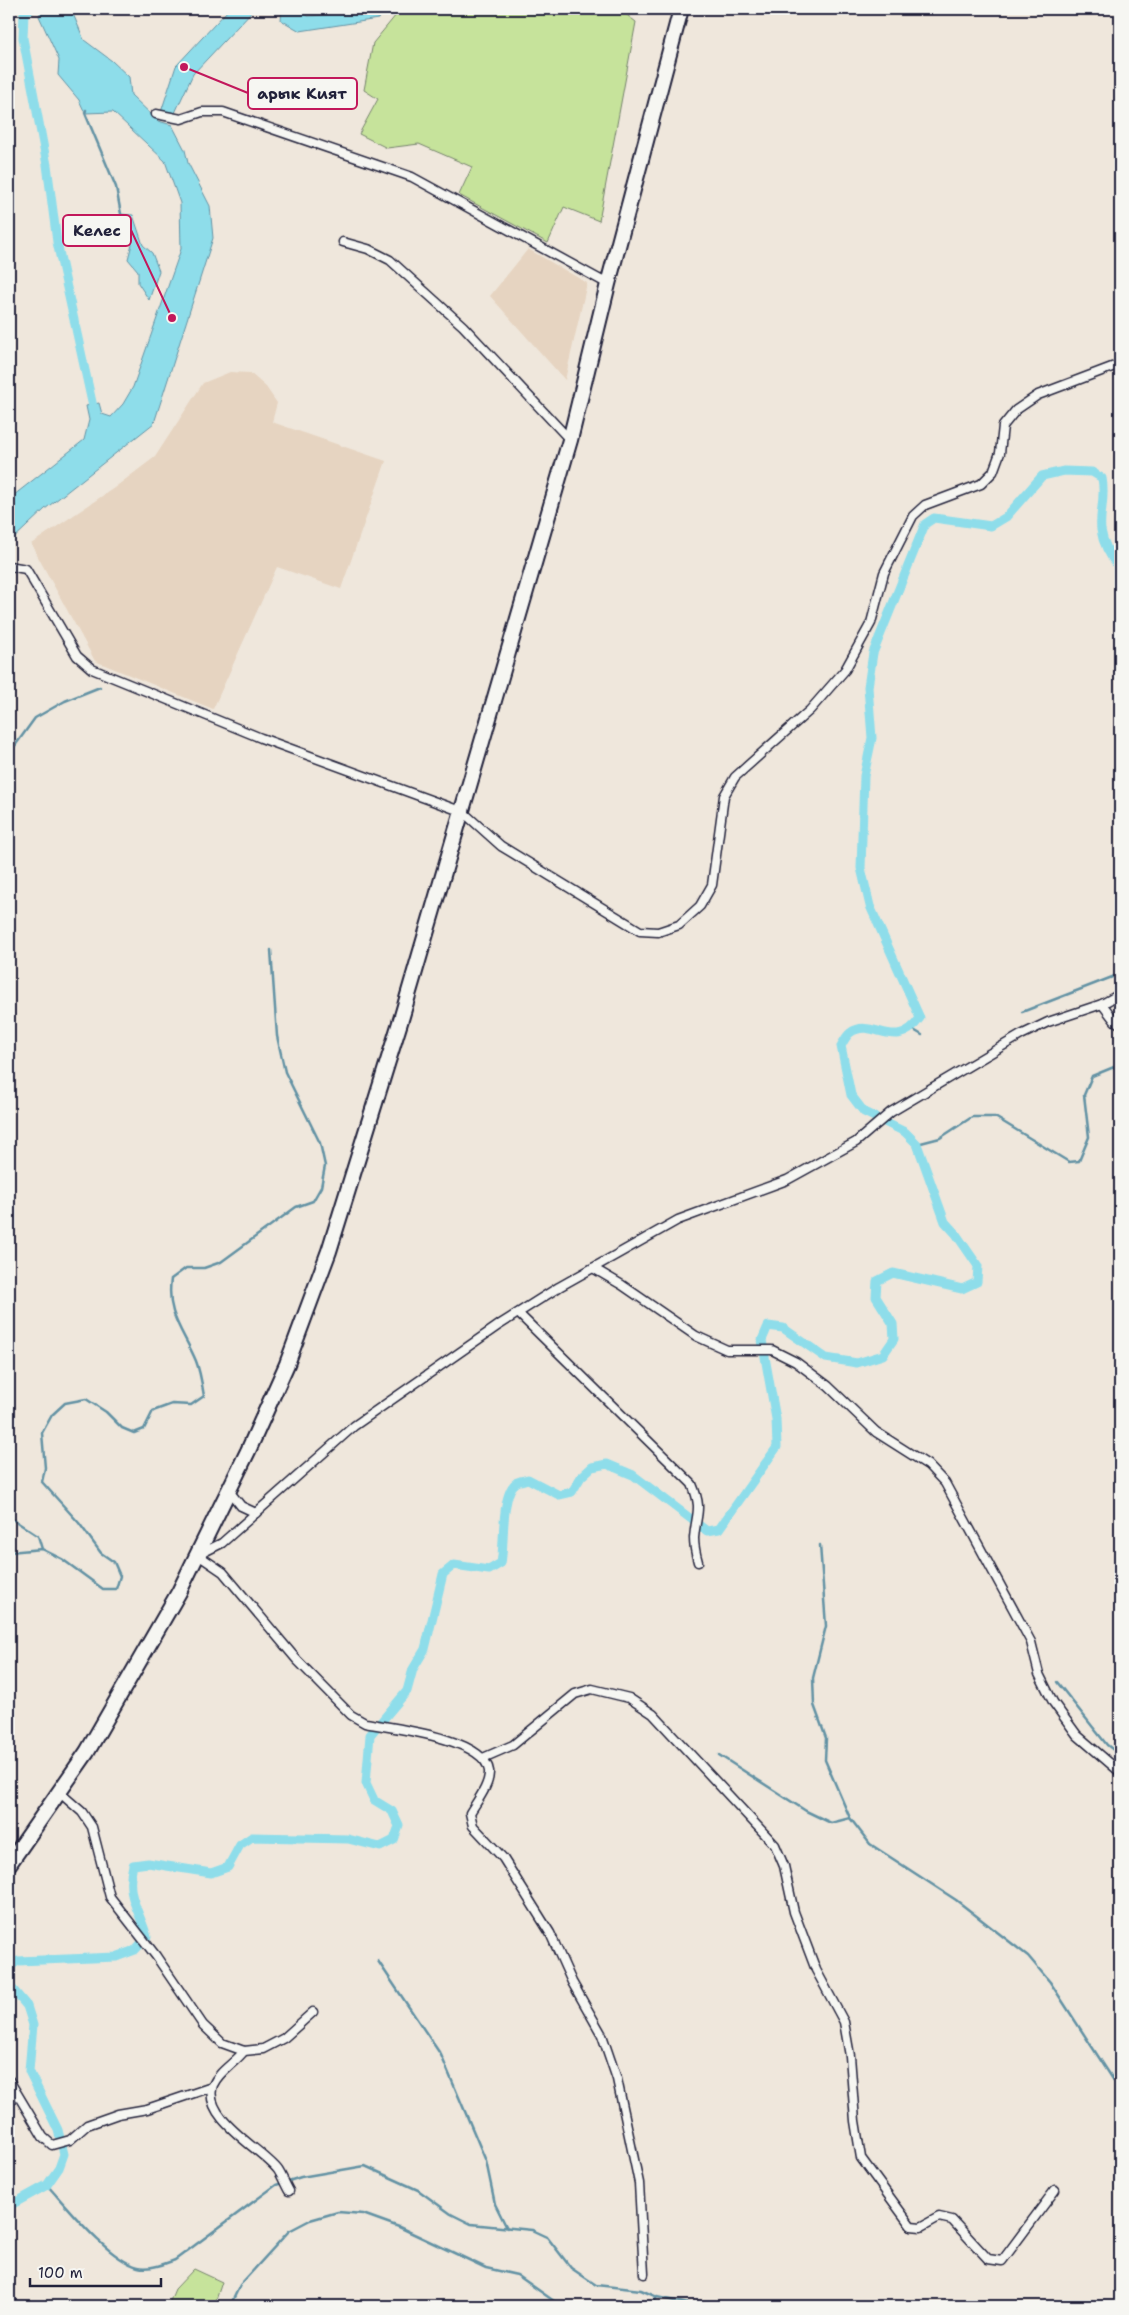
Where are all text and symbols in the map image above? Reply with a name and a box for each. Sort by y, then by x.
callout: арык Кият [248,78,357,109]
text: арык Кият [257,83,347,104]
callout: Келес [63,215,131,246]
text: Келес [73,220,121,241]
scale bar [30,2255,161,2287]
text: 100 m [38,2263,83,2283]

